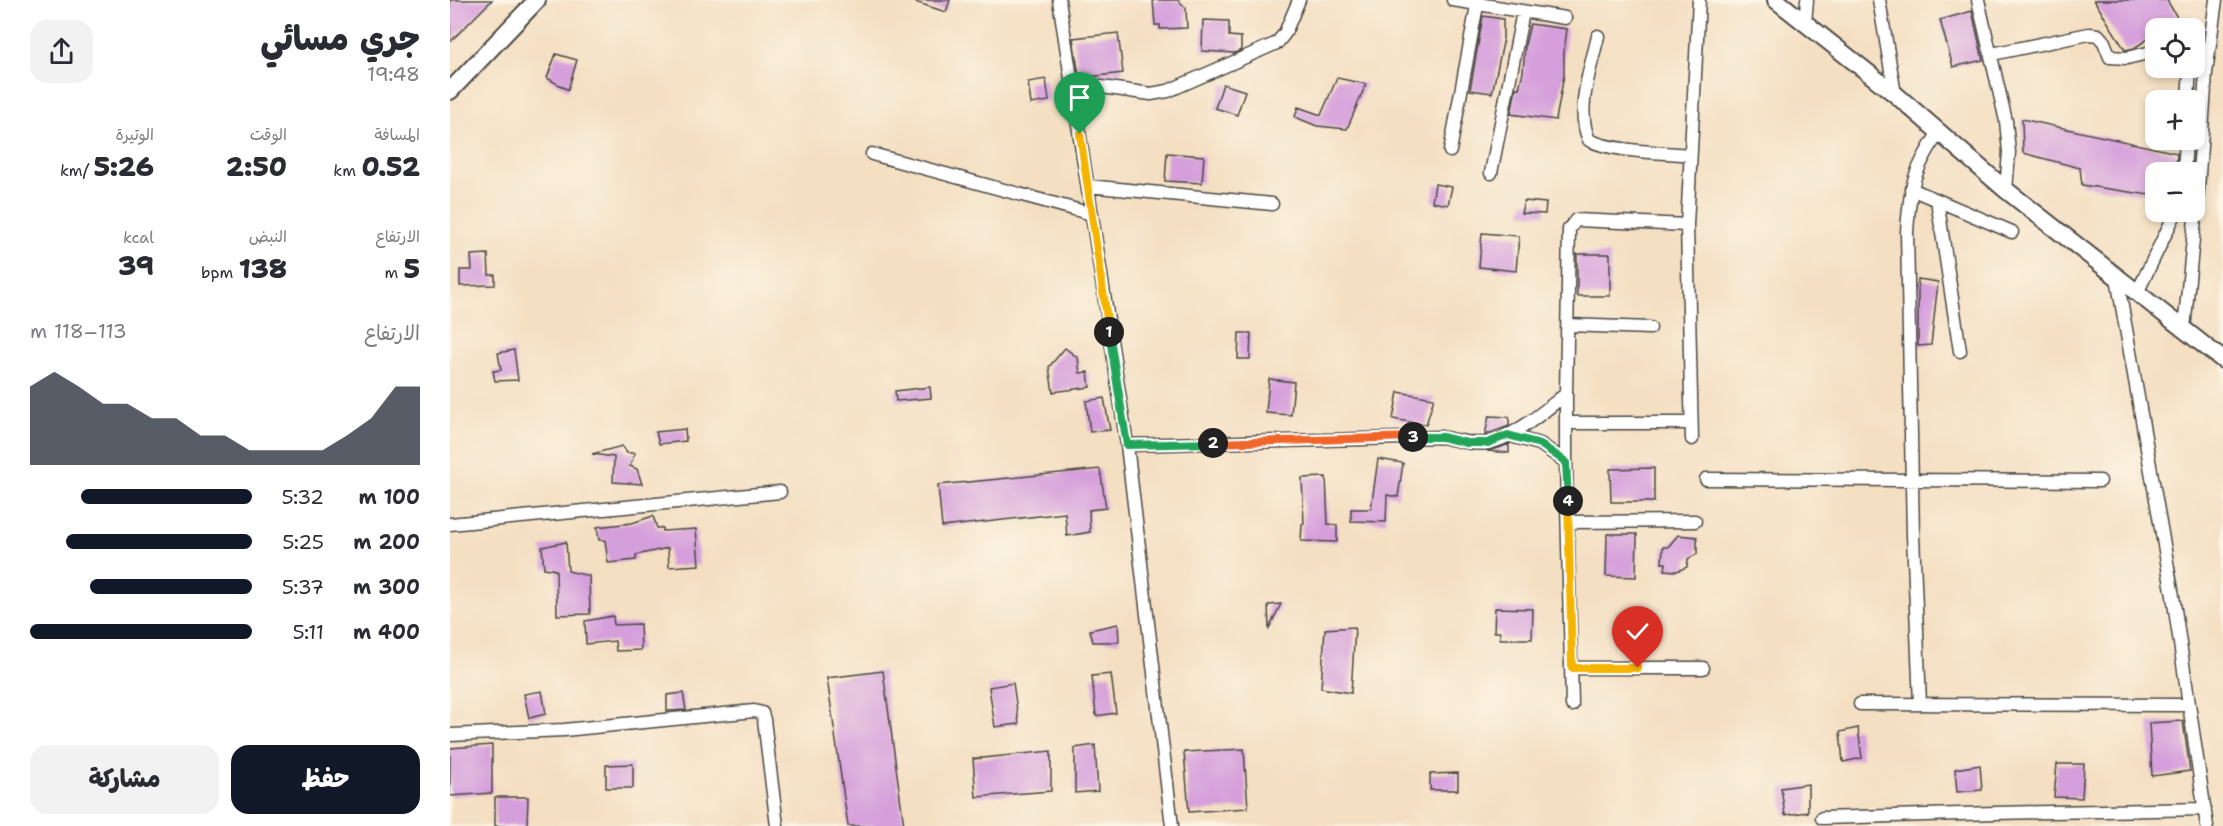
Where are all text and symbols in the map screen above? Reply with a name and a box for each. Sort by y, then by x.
text: جري مسائي [261,16,420,61]
map controls [2145,18,2205,222]
button: locate [2145,18,2205,78]
button: share [30,20,93,83]
text: 19:48 [367,61,420,87]
pin [1054,72,1105,134]
icon: arrive [1063,81,1096,114]
button: + [2145,90,2205,150]
text: الوتيرة [115,124,154,145]
text: الوقت [250,124,287,145]
text: المسافة [374,124,420,145]
text: 5:26 [94,149,154,184]
text: 2:50 [226,149,287,184]
text: 0.52 [361,149,420,184]
text: /km [60,160,94,181]
text: km [333,160,361,181]
button: − [2145,162,2205,222]
text: النبض [249,226,287,247]
text: الارتفاع [375,226,420,247]
text: kcal [123,227,154,248]
text: 39 [118,248,154,283]
text: 138 [239,251,287,286]
text: 5 [404,251,420,286]
text: bpm [201,262,239,283]
text: m [384,262,404,283]
pin: 1 [1094,317,1124,347]
text: 113–118 m [30,318,127,344]
text: الارتفاع [364,320,420,346]
text: 1 [1105,321,1113,342]
pin: 3 [1398,422,1428,452]
text: 3 [1407,426,1419,447]
pin: 2 [1198,428,1228,458]
text: 2 [1207,432,1219,453]
text: 5:32 [281,484,324,510]
text: 100 m [358,484,420,510]
pin: 4 [1553,486,1583,516]
text: 4 [1562,490,1574,511]
text: 5:25 [282,529,324,555]
text: 200 m [353,529,420,555]
text: 5:37 [282,574,324,600]
text: 300 m [353,574,420,600]
pin [1612,606,1663,668]
icon: check [1621,615,1654,648]
text: 5:11 [292,619,324,645]
text: 400 m [353,619,420,645]
button: مشاركة [30,745,219,814]
button: حفظ [231,745,420,814]

